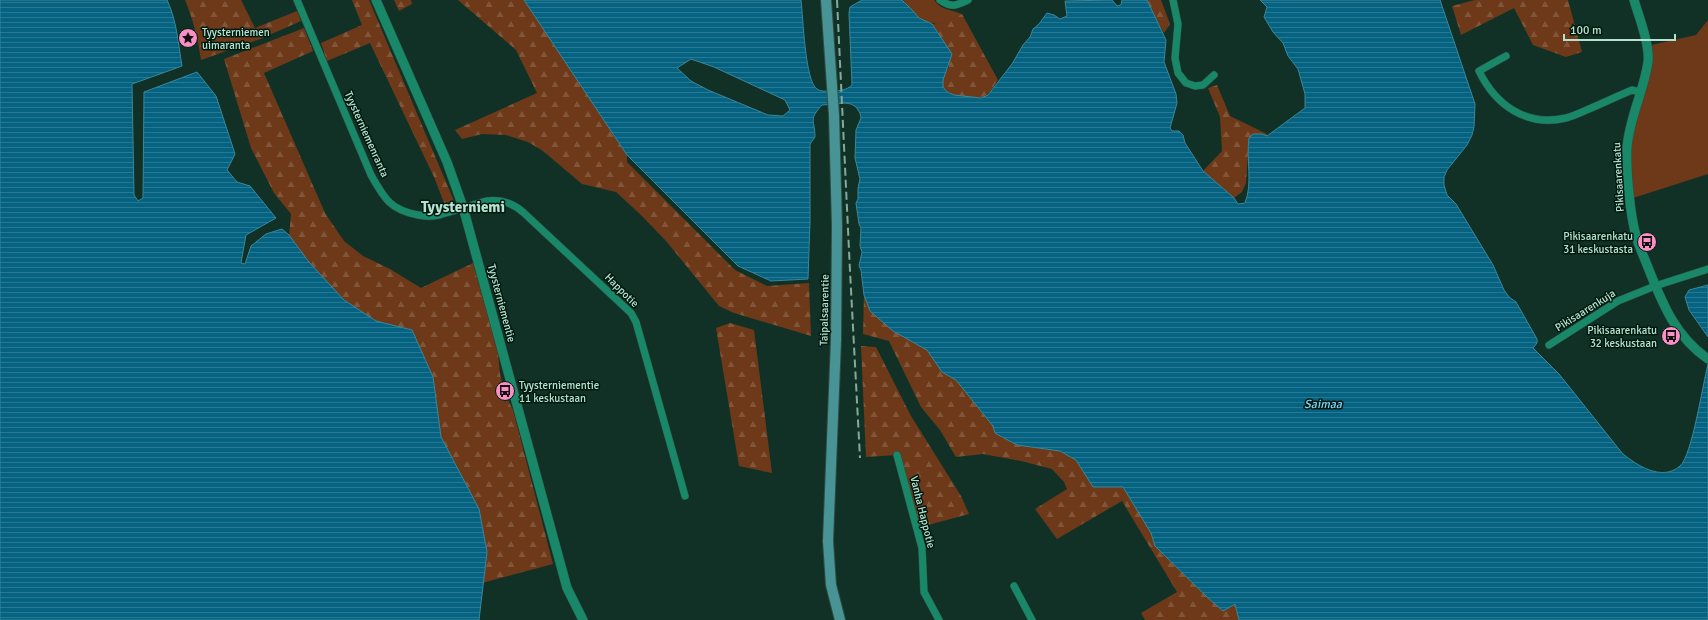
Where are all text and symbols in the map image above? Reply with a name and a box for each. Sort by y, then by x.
scale bar [1564,16,1675,42]
text: 100 m [1570,23,1602,38]
place label: Tyysterniemen uimaranta [202,26,270,52]
place icon: Tyysterniemen uimaranta [177,27,199,49]
street label: Tyysterniemenranta [342,89,392,180]
street label: Pikisaarenkatu [1610,142,1627,212]
district label: Tyysterniemi [421,198,505,216]
place label: Pikisaarenkatu 31 keskustasta [1563,230,1633,256]
bus stop icon: Pikisaarenkatu 31 keskustasta [1636,231,1658,253]
street label: Tyysterniementie [485,263,518,344]
street label: Happotie [602,271,641,310]
street label: Taipalsaarentie [817,274,832,346]
street label: Pikisaarenkuja [1553,286,1618,334]
place label: Pikisaarenkatu 32 keskustaan [1587,324,1657,350]
bus stop icon: Pikisaarenkatu 32 keskustaan [1660,325,1682,347]
place label: Tyysterniementie 11 keskustaan [519,379,599,405]
bus stop icon: Tyysterniementie 11 keskustaan [494,380,516,402]
water label: Saimaa [1304,397,1343,412]
street label: Vanha Happotie [907,475,938,550]

